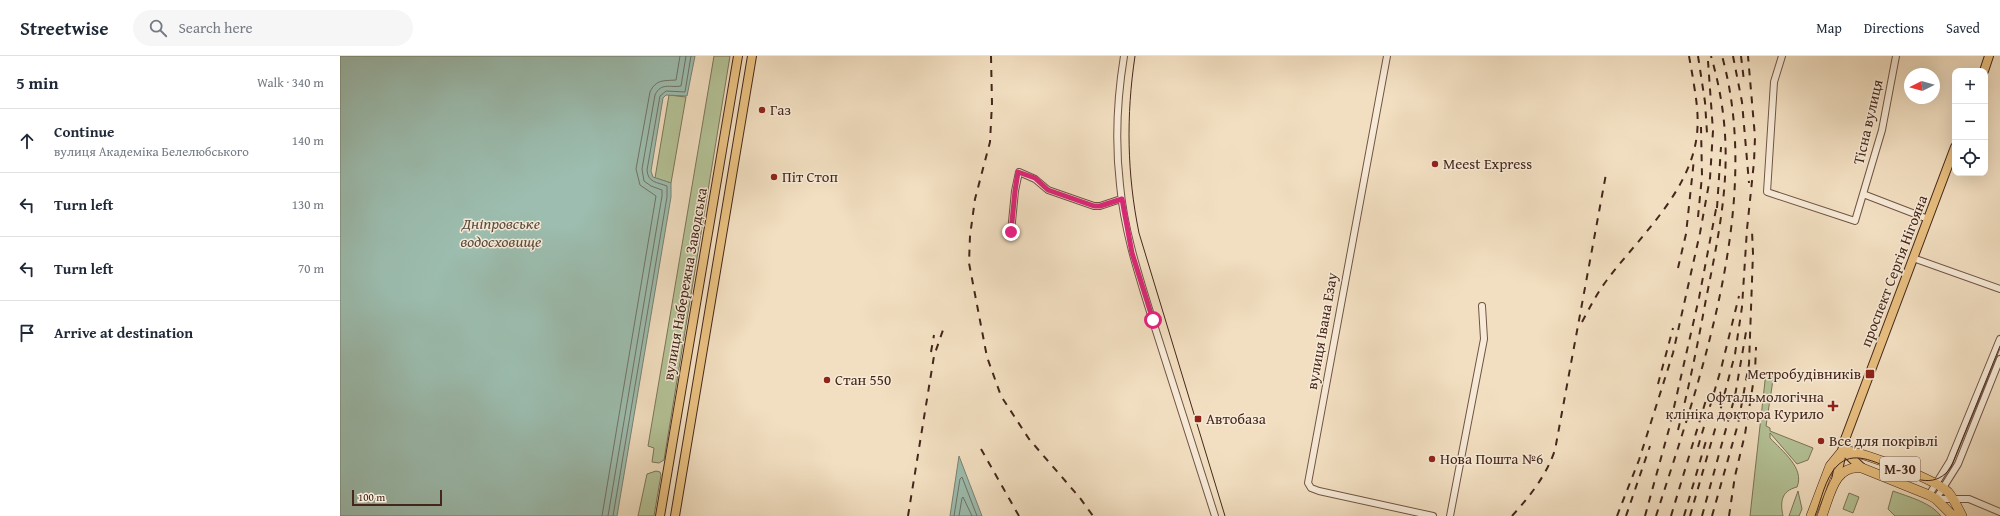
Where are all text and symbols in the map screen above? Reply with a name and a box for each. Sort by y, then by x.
search box [133,10,413,46]
text: Streetwise [20,14,109,42]
icon: search [147,17,169,39]
text: Search here [179,17,253,38]
text: Map [1816,18,1842,38]
text: Directions [1864,18,1924,38]
text: Saved [1946,18,1980,38]
north arrow [1904,68,1940,104]
map controls [1952,68,1988,176]
button: + [1952,68,1988,104]
text: 5 min [16,70,58,95]
text: Walk · 340 m [257,73,324,92]
street label: Тісна вулиця [1848,77,1888,166]
place label: Газ [770,99,791,120]
button: − [1952,104,1988,140]
marker: Газ [757,105,767,115]
text: Continue [54,121,115,142]
icon: ahead [16,130,38,152]
text: 140 m [292,131,324,150]
button: locate [1952,140,1988,176]
text: вулиця Академіка Белелюбського [54,142,249,161]
place label: Meest Express [1443,153,1532,174]
marker: Meest Express [1430,159,1440,169]
place label: Піт Стоп [782,166,838,187]
marker: Піт Стоп [769,172,779,182]
street label: вулиця Набережна Заводська [657,185,712,382]
street label: проспект Сергія Нігояна [1855,191,1933,350]
icon: left [16,194,38,216]
text: Turn left [54,194,113,215]
text: 130 m [292,195,324,214]
water label: Дніпровське водосховище [460,211,542,253]
route end [1002,223,1020,241]
icon: left [16,258,38,280]
text: Turn left [54,258,113,279]
text: 70 m [298,259,324,278]
street label: вулиця Івана Езау [1301,270,1342,391]
route start [1144,311,1162,329]
icon: arrive [16,322,38,344]
text: Arrive at destination [54,322,193,343]
place label: Метробудівників [1747,363,1861,384]
marker: Метробудівників [1864,368,1876,380]
place label: Стан 550 [835,369,891,390]
marker: Стан 550 [822,375,832,385]
place label: Офтальмологічна клініка доктора Курило [1666,386,1825,424]
marker: Офтальмологічна клініка доктора Курило [1827,400,1839,412]
place label: Автобаза [1206,408,1267,429]
marker: Автобаза [1193,414,1203,424]
place label: Все для покрівлі [1829,430,1938,451]
marker: Все для покрівлі [1816,436,1826,446]
place label: Нова Пошта №6 [1440,448,1543,469]
marker: Нова Пошта №6 [1427,454,1437,464]
road number: М-30 [1880,457,1920,481]
scale bar [352,488,442,507]
text: 100 m [358,489,385,505]

